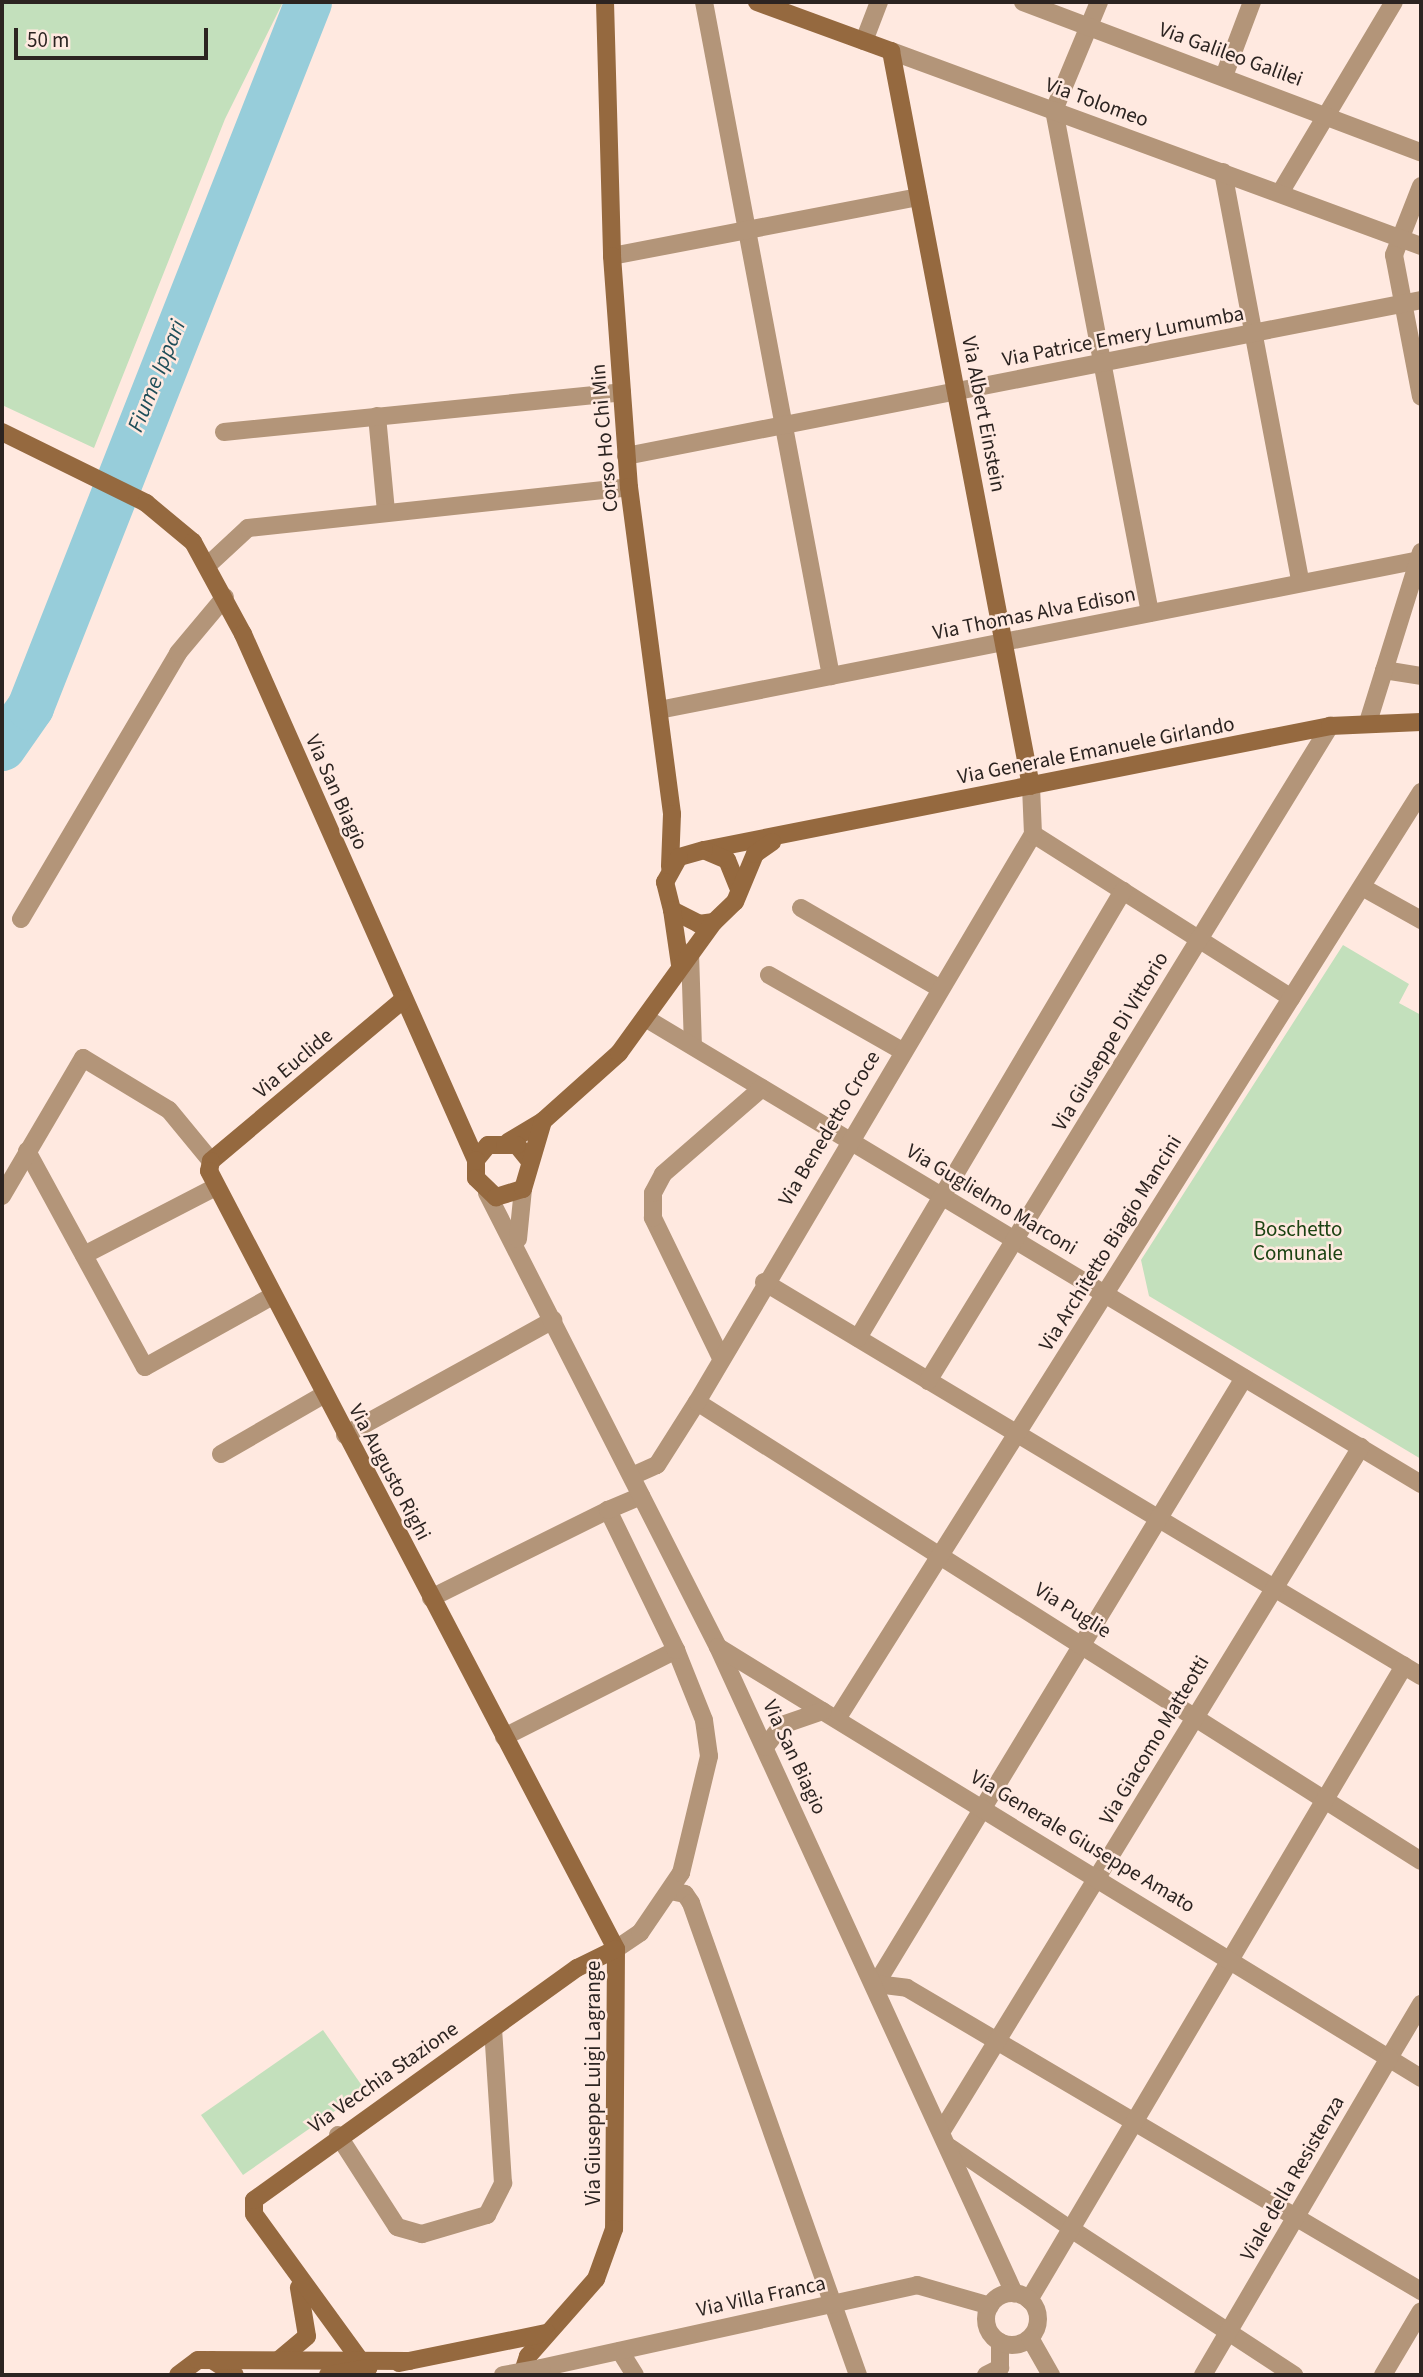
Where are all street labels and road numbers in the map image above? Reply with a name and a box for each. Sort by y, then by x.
street label: Via Galileo Galilei [1156,16,1306,92]
street label: Via Tolomeo [1042,72,1152,132]
street label: Via Patrice Emery Lumumba [1000,300,1246,372]
street label: Via Albert Einstein [957,334,1011,494]
street label: Corso Ho Chi Min [585,363,623,513]
street label: Via Thomas Alva Edison [930,581,1138,645]
street label: Via Generale Emanuele Girlando [955,711,1237,789]
street label: Via San Biagio [300,730,374,854]
street label: Via Giuseppe Di Vittorio [1047,947,1173,1135]
street label: Via Euclide [248,1023,338,1103]
street label: Via Benedetto Croce [773,1046,885,1210]
street label: Via Architetto Biagio Mancini [1033,1130,1187,1356]
street label: Via Guglielmo Marconi [902,1138,1082,1260]
street label: Via Augusto Righi [344,1400,436,1544]
street label: Via Puglie [1030,1577,1116,1643]
street label: Via Giacomo Matteotti [1094,1651,1214,1829]
street label: Via San Biagio [757,1696,833,1818]
street label: Via Generale Giuseppe Amato [966,1764,1200,1918]
street label: Via Giuseppe Luigi Lagrange [580,1961,606,2205]
street label: Via Vecchia Stazione [303,2016,463,2138]
street label: Viale della Resistenza [1235,2091,1349,2265]
street label: Via Villa Franca [694,2270,828,2322]

